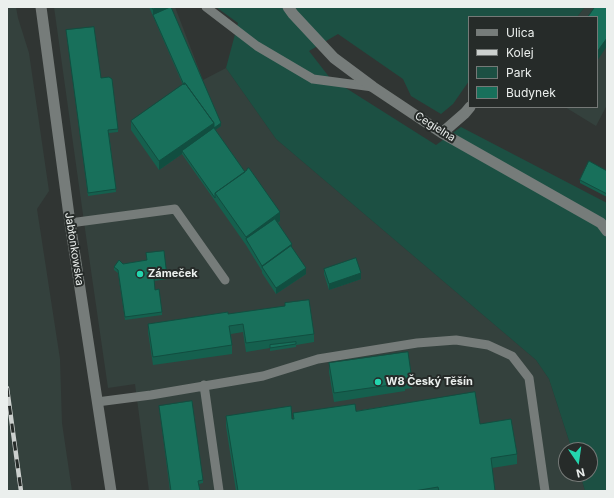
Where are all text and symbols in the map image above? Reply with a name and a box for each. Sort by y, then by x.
legend [468,16,598,108]
text: Ulica [506,25,534,40]
text: Kolej [506,45,534,60]
text: Park [506,65,532,80]
text: Budynek [506,85,556,100]
street label: Cegielna [412,109,458,145]
street label: Jabłonkowska [62,211,86,287]
place label: Zámeček [148,267,198,281]
marker: Zámeček [135,269,145,279]
place label: W8 Český Těšín [386,375,473,389]
marker: W8 Český Těšín [373,377,383,387]
north arrow [558,442,598,482]
text: N [575,465,586,480]

